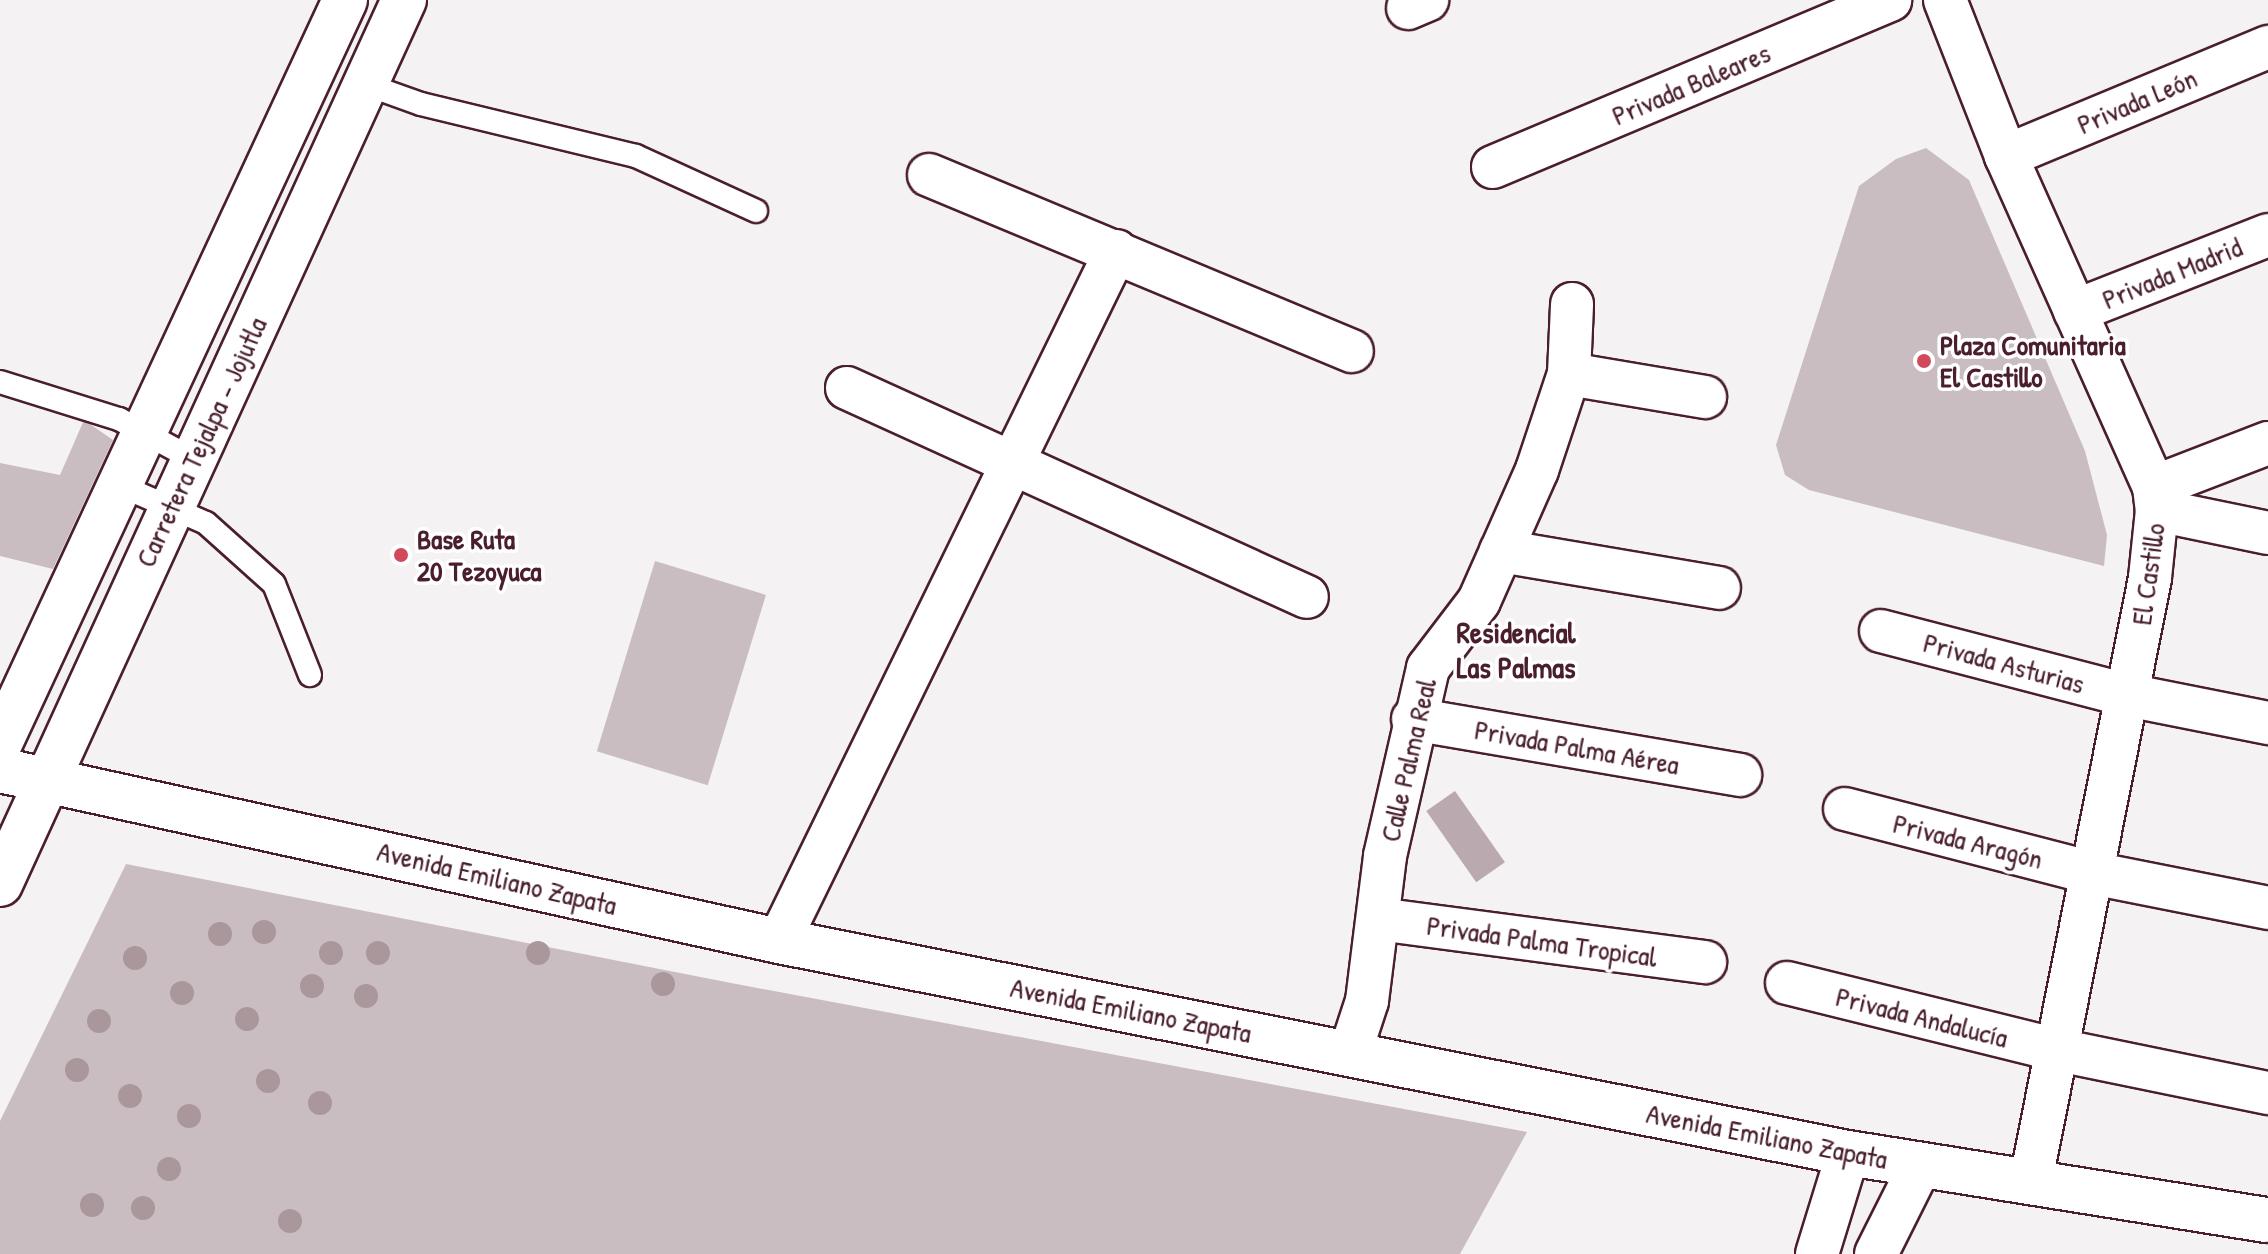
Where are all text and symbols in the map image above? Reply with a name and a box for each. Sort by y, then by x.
street label: Privada Baleares [1607,36,1775,132]
street label: Privada León [2072,61,2202,141]
street label: Privada Madrid [2097,230,2247,316]
street label: Carretera Tejalpa - Jojutla [128,312,274,572]
place label: Plaza Comunitaria El Castillo [1940,328,2126,394]
marker: Plaza Comunitaria El Castillo [1915,352,1933,370]
street label: El Castillo [2124,521,2172,627]
place label: Base Ruta 20 Tezoyuca [417,522,541,588]
marker: Base Ruta 20 Tezoyuca [392,546,410,564]
district label: Residencial Las Palmas [1456,614,1576,684]
street label: Privada Asturias [1920,625,2088,701]
street label: Calle Palma Real [1373,675,1443,845]
street label: Privada Palma Aérea [1472,712,1682,782]
street label: Privada Aragón [1890,806,2046,876]
street label: Avenida Emiliano Zapata [374,834,620,922]
street label: Privada Palma Tropical [1425,908,1659,974]
street label: Avenida Emiliano Zapata [1008,970,1254,1050]
street label: Privada Andalucía [1833,979,2011,1055]
street label: Avenida Emiliano Zapata [1644,1096,1890,1176]

